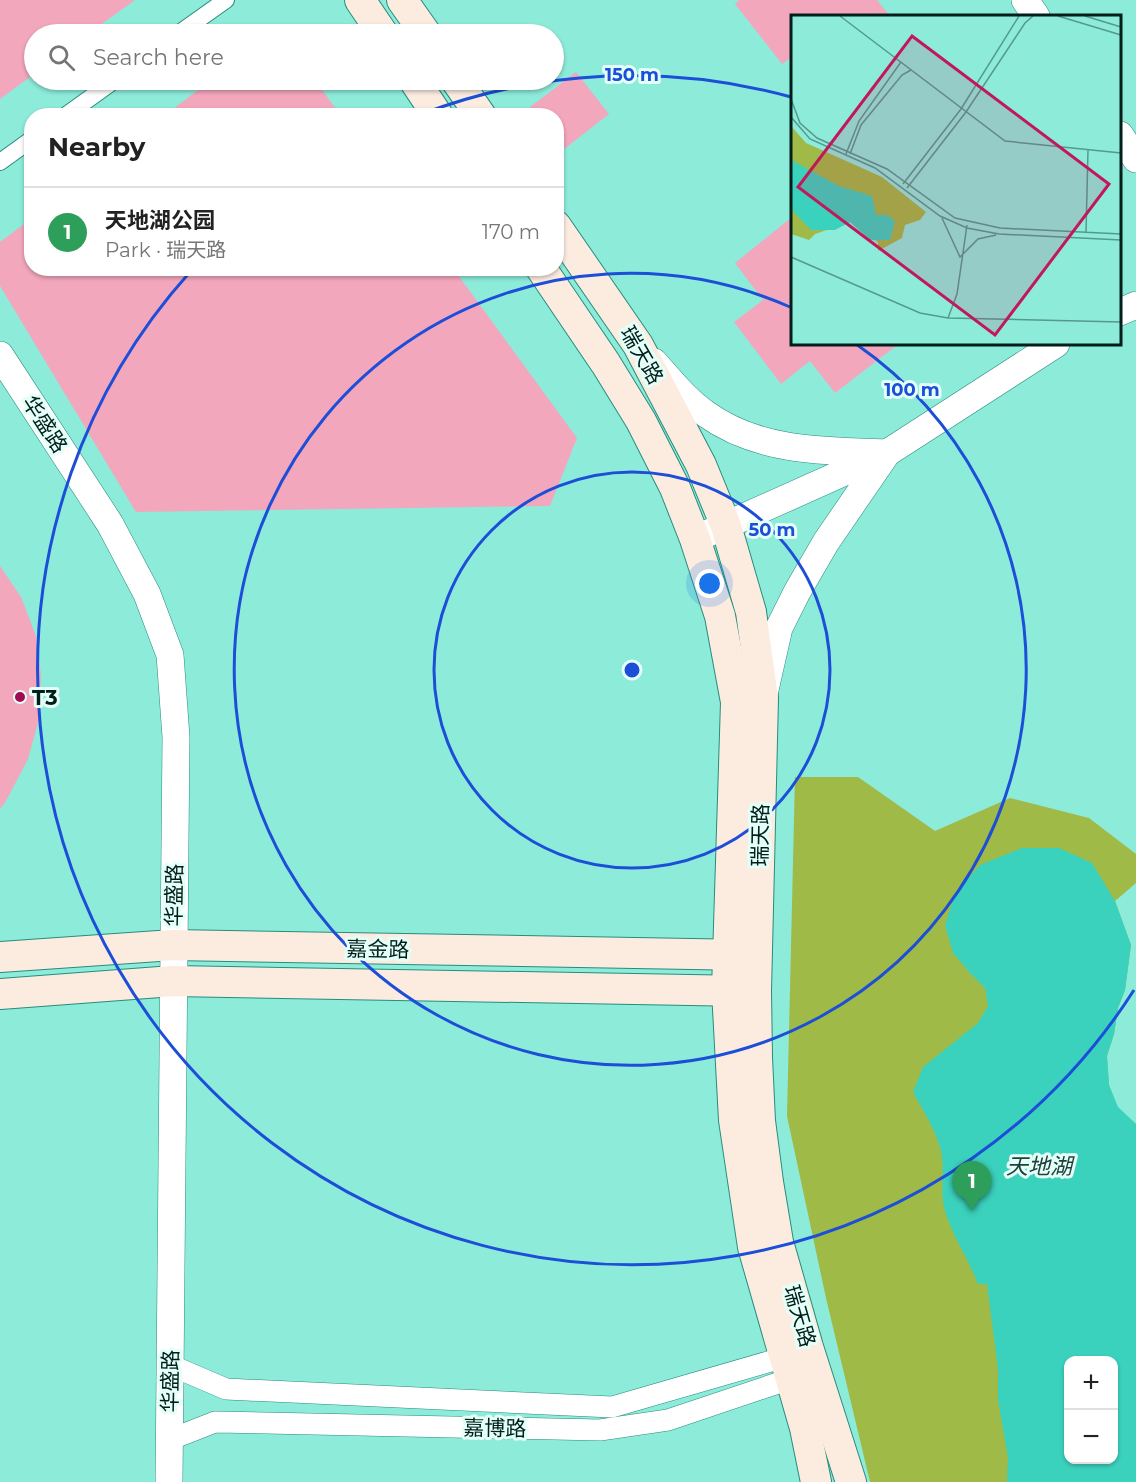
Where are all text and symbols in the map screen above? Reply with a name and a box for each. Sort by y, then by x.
inset map [791,15,1121,345]
search box [24,24,564,90]
icon: search [45,41,78,74]
text: Search here [93,44,224,71]
text: 150 m [605,64,659,86]
text: Nearby [48,131,145,163]
text: 天地湖公园 [105,207,215,234]
text: 1 [64,220,71,244]
text: 170 m [482,220,540,244]
text: Park · 瑞天路 [105,238,226,262]
street label: 瑞天路 [615,321,669,389]
text: 100 m [884,379,940,401]
street label: 华盛路 [17,391,73,457]
text: 50 m [749,519,795,541]
your location [695,569,724,598]
centre of rings [622,660,642,680]
place label: T3 [32,685,58,710]
marker: T3 [13,690,27,704]
street label: 瑞天路 [747,803,773,867]
street label: 华盛路 [161,863,187,927]
street label: 嘉金路 [346,936,410,962]
water label: 天地湖 [1006,1153,1075,1180]
pin: 1 [952,1162,992,1211]
street label: 瑞天路 [779,1282,821,1350]
street label: 华盛路 [157,1349,183,1413]
map controls [1064,1356,1118,1464]
button: + [1064,1356,1118,1410]
button: − [1064,1410,1118,1464]
street label: 嘉博路 [463,1415,527,1441]

